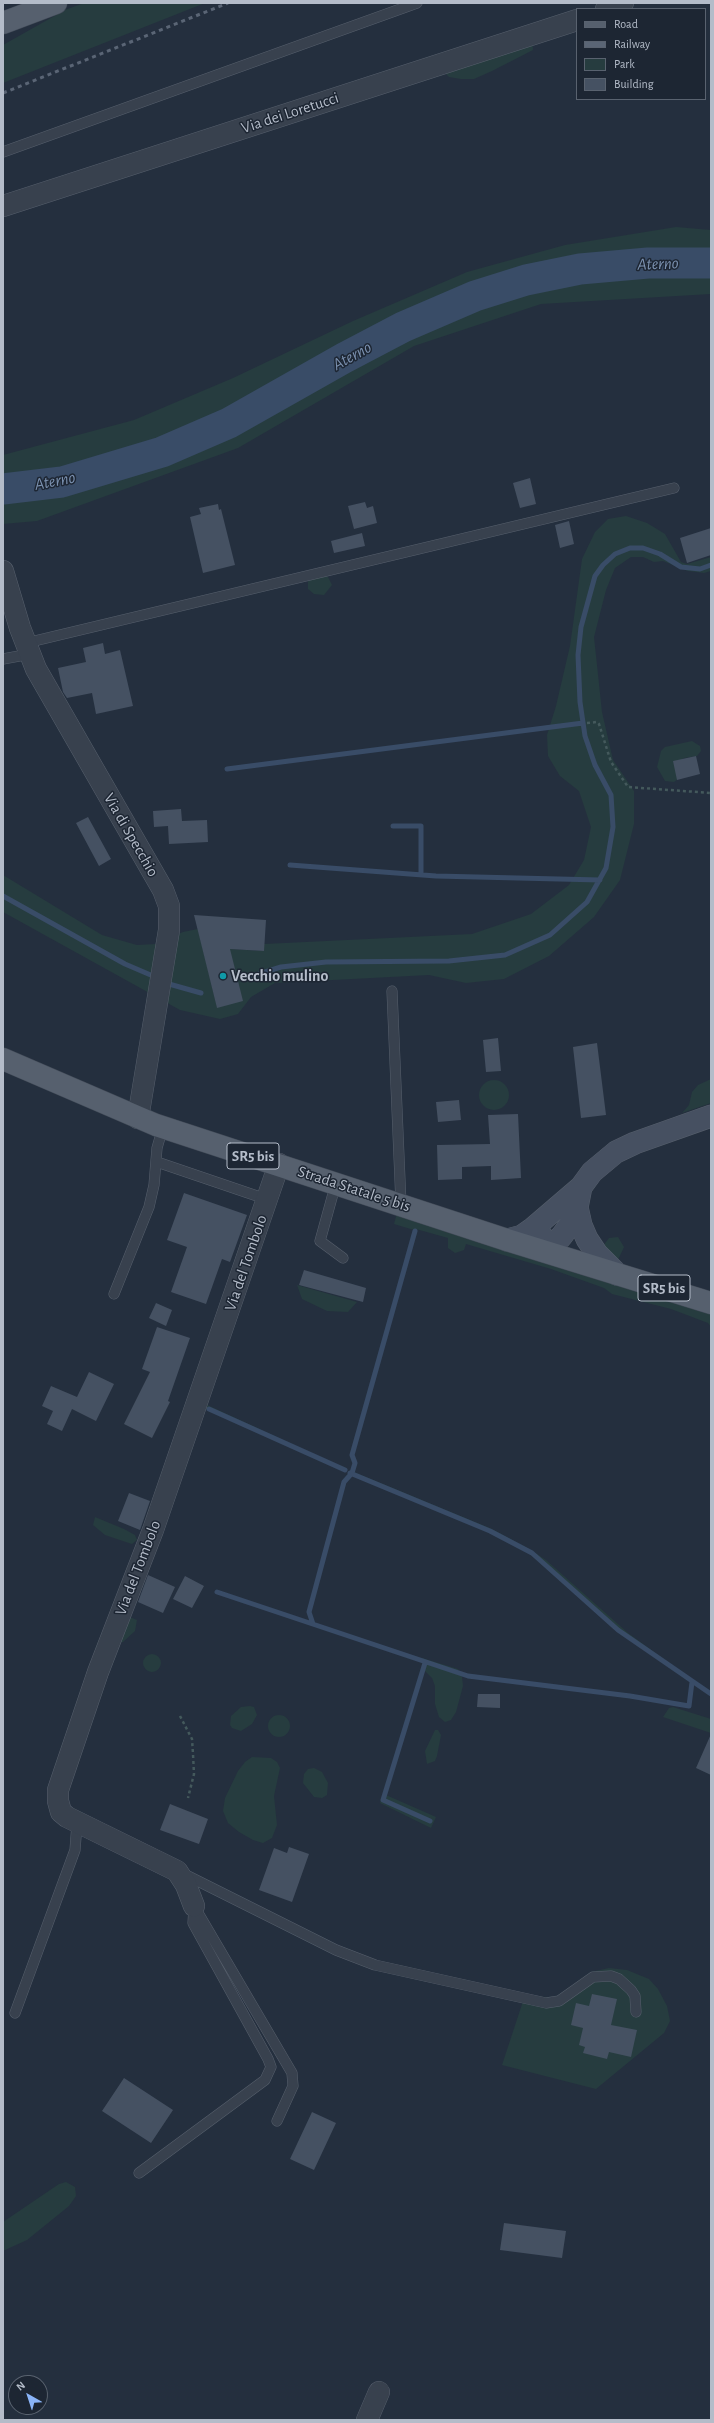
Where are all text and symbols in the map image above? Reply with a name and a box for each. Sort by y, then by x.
legend [576,8,706,100]
text: Road [614,18,638,30]
text: Railway [614,38,650,50]
text: Park [614,58,635,70]
text: Building [614,78,654,90]
street label: Via dei Loretucci [239,88,341,138]
water label: Aterno [637,253,679,275]
water label: Aterno [329,337,375,375]
water label: Aterno [33,467,77,495]
street label: Via di Specchio [99,790,163,880]
place label: Vecchio mulino [231,966,328,986]
marker: Vecchio mulino [218,971,228,981]
road number: SR5 bis [227,1143,279,1169]
street label: Strada Statale 5 bis [295,1162,413,1216]
street label: Via del Tombolo [221,1212,271,1314]
road number: SR5 bis [638,1275,690,1301]
street label: Via del Tombolo [111,1518,165,1618]
north arrow [8,2375,48,2415]
text: N [14,2379,27,2393]

